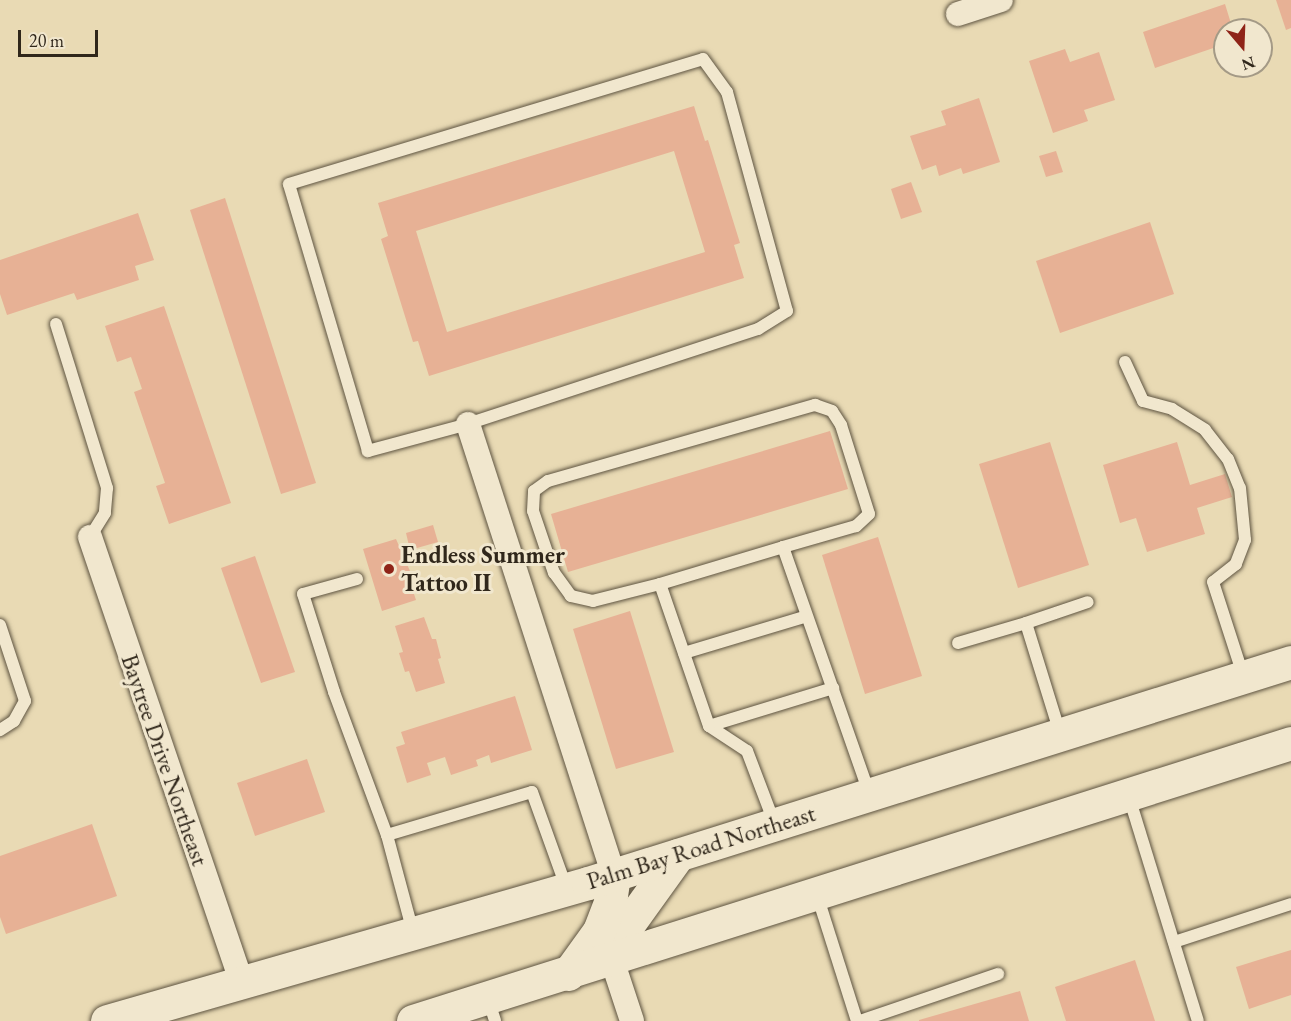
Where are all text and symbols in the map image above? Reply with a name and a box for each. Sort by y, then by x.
scale bar [21,18,100,56]
north arrow [1213,18,1273,78]
text: 20 m [29,29,64,52]
text: N [1239,52,1258,76]
place label: Endless Summer Tattoo II [401,541,565,597]
marker: Endless Summer Tattoo II [382,562,396,576]
street label: Baytree Drive Northeast [115,650,215,870]
street label: Palm Bay Road Northeast [583,798,819,896]

